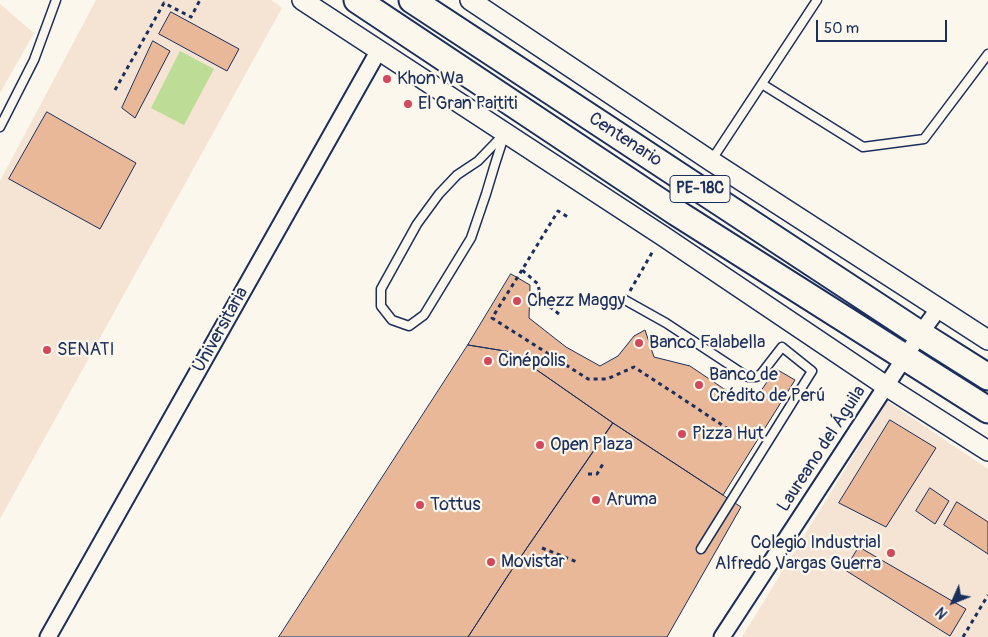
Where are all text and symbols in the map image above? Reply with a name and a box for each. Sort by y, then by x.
scale bar [818,10,949,42]
text: 50 m [824,19,859,38]
place label: Khon Wa [397,68,464,90]
marker: Khon Wa [381,73,393,85]
place label: El Gran Paititi [418,93,518,115]
marker: El Gran Paititi [402,98,414,110]
street label: Centenario [584,108,666,172]
road number: PE-18C [670,175,730,202]
street label: Universitaria [189,284,253,376]
place label: Chezz Maggy [527,290,625,312]
marker: Chezz Maggy [511,295,523,307]
place label: Banco Falabella [649,332,765,354]
marker: Banco Falabella [633,337,645,349]
place label: SENATI [57,339,115,361]
marker: SENATI [41,344,53,356]
place label: Cinépolis [498,350,566,372]
marker: Cinépolis [482,355,494,367]
place label: Banco de Crédito de Perú [709,364,825,406]
marker: Banco de Crédito de Perú [693,379,705,391]
street label: Laureano del Águila [773,382,871,516]
place label: Pizza Hut [692,423,764,445]
marker: Pizza Hut [676,428,688,440]
place label: Open Plaza [550,434,633,456]
marker: Open Plaza [534,439,546,451]
place label: Aruma [606,489,657,511]
place label: Tottus [430,494,480,516]
marker: Aruma [590,494,602,506]
marker: Tottus [414,499,426,511]
place label: Colegio Industrial Alfredo Vargas Guerra [715,532,881,574]
marker: Colegio Industrial Alfredo Vargas Guerra [885,547,897,559]
place label: Movistar [501,551,565,573]
marker: Movistar [485,556,497,568]
north arrow [928,577,978,627]
text: N [932,603,951,622]

